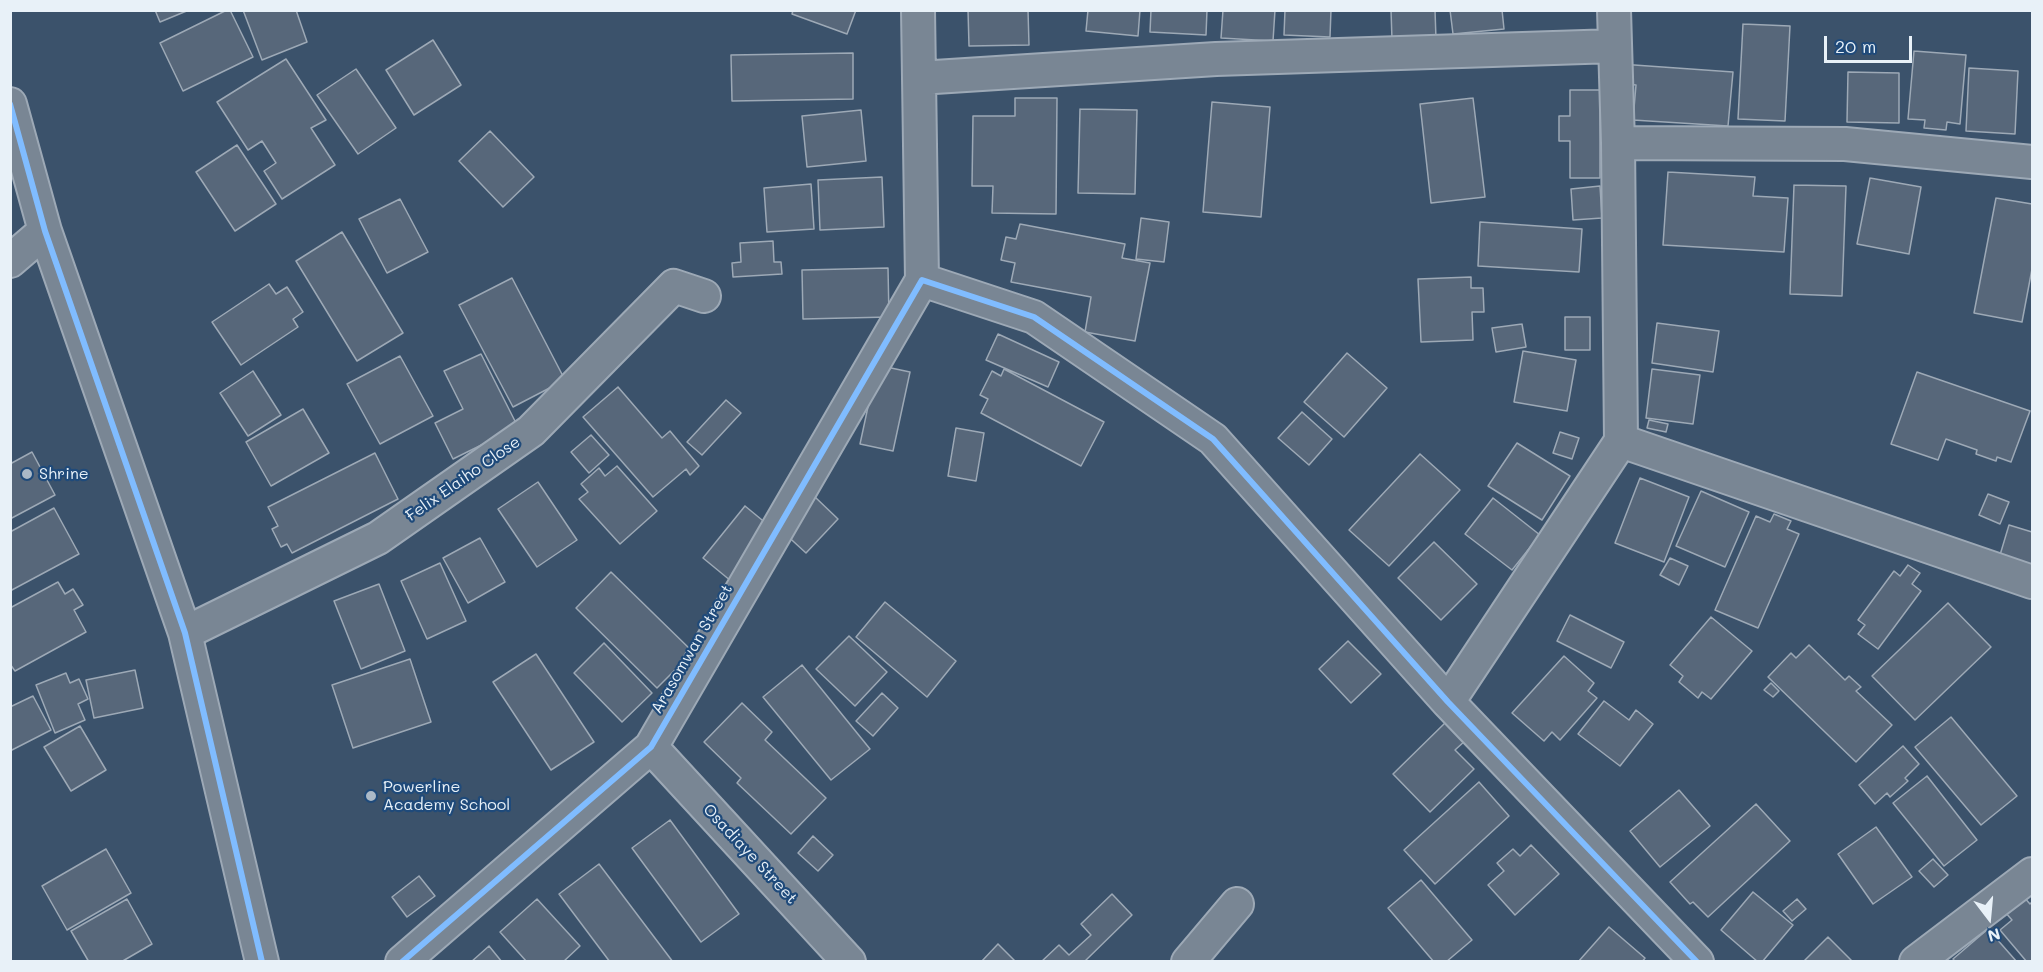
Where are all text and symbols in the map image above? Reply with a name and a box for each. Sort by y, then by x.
scale bar [1827,24,1916,62]
text: 20 m [1835,34,1876,58]
street label: Felix Elaiho Close [402,432,524,526]
place label: Shrine [39,464,89,484]
marker: Shrine [20,467,34,481]
street label: Arasomwan Street [647,581,737,717]
place label: Powerline Academy School [383,777,510,815]
marker: Powerline Academy School [364,789,378,803]
street label: Osadiaye Street [699,800,801,908]
north arrow [1959,888,2019,948]
text: N [1985,924,2003,948]

